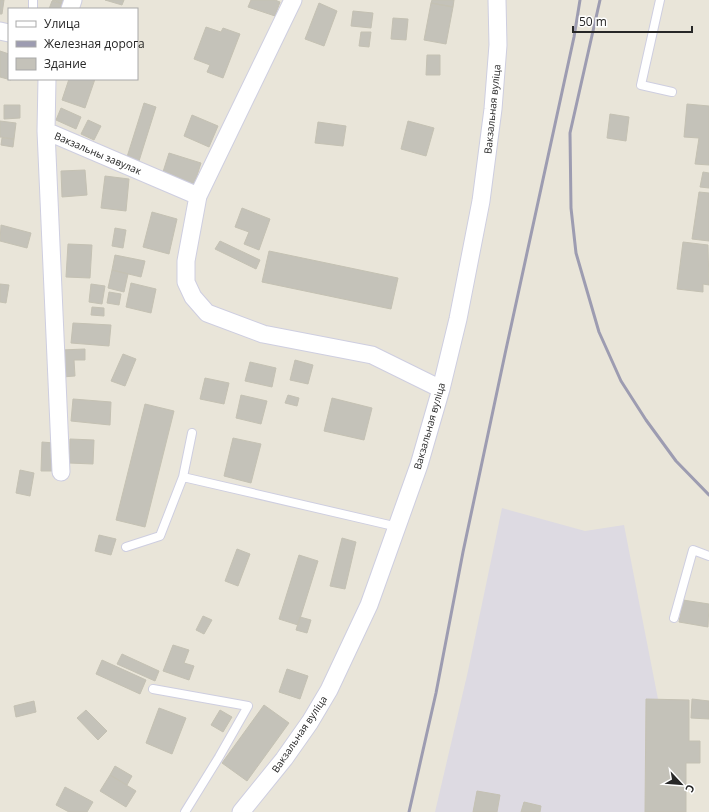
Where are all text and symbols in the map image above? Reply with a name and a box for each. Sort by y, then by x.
legend [8,8,138,80]
scale bar [573,8,692,34]
text: 50 m [579,13,607,30]
text: Улица [44,15,80,32]
text: Железная дорога [44,35,145,52]
text: Здание [44,55,87,72]
street label: Вакзальная вуліца [480,63,504,155]
street label: Вакзальны завулак [52,128,144,178]
street label: Вакзальная вуліца [410,381,448,471]
street label: Вакзальная вуліца [268,693,330,775]
north arrow [661,764,701,804]
text: С [682,782,699,795]

